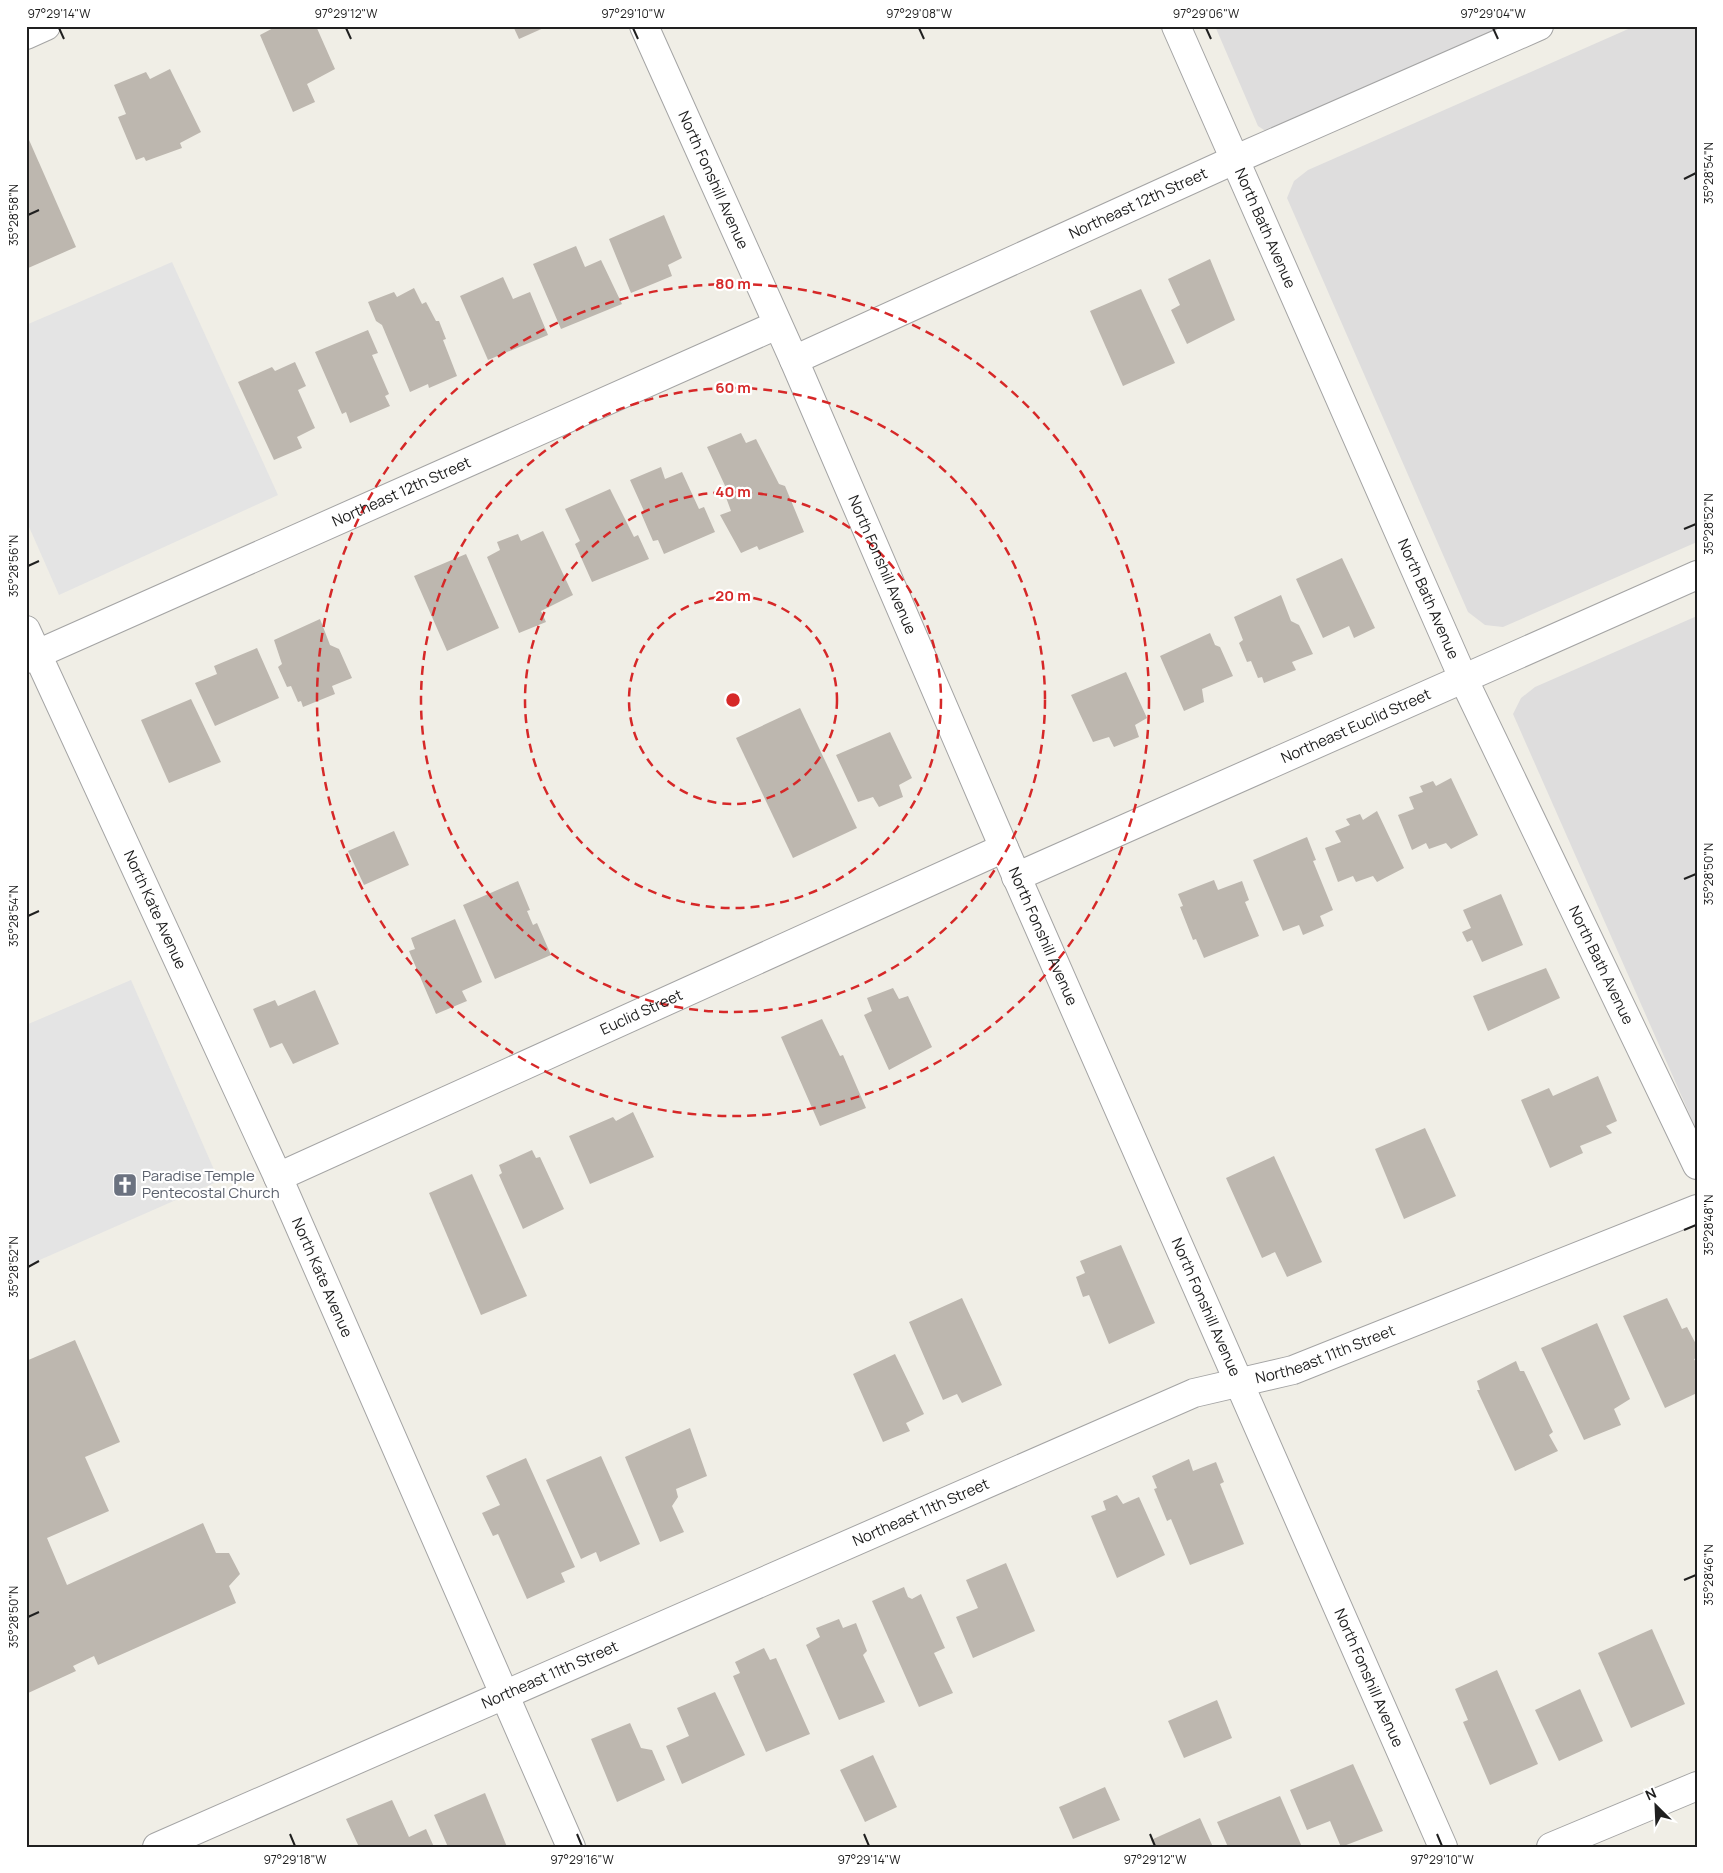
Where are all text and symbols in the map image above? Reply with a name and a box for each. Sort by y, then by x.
text: 97°29'14"W [28,5,91,22]
text: 97°29'12"W [314,5,378,22]
text: 97°29'10"W [601,5,666,22]
text: 97°29'08"W [886,5,953,22]
text: 97°29'06"W [1173,5,1240,22]
text: 97°29'04"W [1460,5,1527,22]
street label: North Fonshill Avenue [674,108,754,253]
text: 35°28'54"N [1700,142,1717,204]
street label: Northeast 12th Street [1065,163,1210,244]
street label: North Bath Avenue [1230,165,1301,292]
text: 35°28'58"N [5,184,22,246]
text: 80 m [715,273,751,294]
text: 60 m [715,377,751,398]
street label: Northeast 12th Street [329,451,474,532]
text: 40 m [715,481,751,502]
street label: North Fonshill Avenue [843,492,922,637]
text: 35°28'52"N [1700,493,1717,555]
text: 35°28'56"N [5,535,22,597]
street label: North Bath Avenue [1393,535,1464,662]
text: 20 m [715,585,751,606]
street label: Northeast Euclid Street [1278,683,1434,768]
centre of rings [724,691,742,709]
text: 35°28'50"N [1700,843,1717,905]
street label: North Kate Avenue [119,847,192,973]
street label: North Fonshill Avenue [1004,864,1083,1009]
text: 35°28'54"N [5,885,22,947]
street label: North Bath Avenue [1564,902,1639,1028]
street label: Euclid Street [597,984,686,1040]
place label: Paradise Temple Pentecostal Church [142,1165,280,1203]
church icon: Paradise Temple Pentecostal Church [112,1172,138,1198]
text: 35°28'48"N [1700,1195,1717,1255]
street label: North Kate Avenue [287,1214,358,1341]
street label: North Fonshill Avenue [1167,1234,1246,1380]
text: 35°28'52"N [5,1236,22,1298]
street label: Northeast 11th Street [1253,1319,1398,1388]
street label: Northeast 11th Street [849,1473,992,1551]
text: 35°28'46"N [1700,1544,1717,1606]
text: 35°28'50"N [5,1586,22,1648]
street label: North Fonshill Avenue [1330,1605,1409,1751]
street label: Northeast 11th Street [478,1635,621,1714]
north arrow [1630,1780,1680,1830]
text: N [1642,1783,1659,1804]
text: 97°29'18"W [263,1851,327,1868]
text: 97°29'16"W [550,1851,615,1868]
text: 97°29'14"W [838,1851,901,1868]
text: 97°29'12"W [1123,1851,1187,1868]
text: 97°29'10"W [1410,1851,1475,1868]

